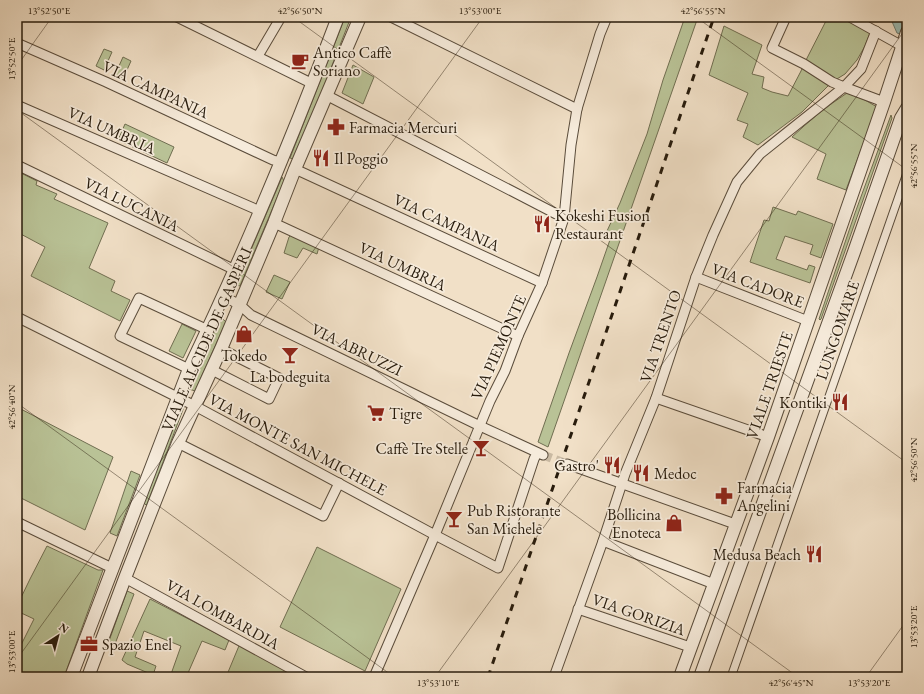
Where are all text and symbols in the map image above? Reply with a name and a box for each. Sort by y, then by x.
text: 13°52'50"E [28,4,71,17]
text: 42°56'50"N [278,4,323,17]
text: 13°53'00"E [459,4,502,17]
text: 42°56'55"N [681,4,726,17]
text: 13°52'50"E [5,37,18,80]
place label: Antico Caffè Soriano [312,42,392,81]
cafe icon: Antico Caffè Soriano [290,51,310,71]
street label: VIA CAMPANIA [99,56,213,124]
street label: VIA UMBRIA [65,102,160,160]
pharmacy icon: Farmacia Mercuri [326,117,346,137]
place label: Farmacia Mercuri [349,117,457,138]
text: 42°56'55"N [907,143,920,188]
restaurant icon: Il Poggio [311,148,331,168]
place label: Il Poggio [334,148,388,169]
street label: VIA LUCANIA [81,172,184,237]
street label: VIA CAMPANIA [390,189,504,257]
place label: Kokeshi Fusion Restaurant [555,205,650,244]
restaurant icon: Kokeshi Fusion Restaurant [532,214,552,234]
street label: VIA UMBRIA [356,237,451,296]
street label: VIALE ALCIDE DE GASPERI [156,243,257,435]
street label: VIA CADORE [708,258,807,313]
street label: LUNGOMARE [811,278,864,383]
street label: VIA TRENTO [635,287,686,385]
street label: VIA PIEMONTE [466,291,531,403]
street label: VIA ABRUZZI [308,318,406,381]
shop icon: Tokedo [234,324,254,344]
street label: VIALE TRIESTE [741,329,798,442]
place label: Tokedo [221,345,267,366]
bar icon: La bodeguita [280,345,300,365]
place label: La bodeguita [250,366,331,387]
text: 42°56'40"N [5,384,18,429]
street label: VIA MONTE SAN MICHELE [205,389,390,500]
place label: Kontiki [779,392,827,413]
restaurant icon: Kontiki [830,392,850,412]
supermarket icon: Tigre [366,403,386,423]
place label: Tigre [389,403,422,424]
text: 42°56'50"N [907,437,920,482]
place label: Caffè Tre Stelle [375,438,468,459]
bar icon: Caffè Tre Stelle [471,438,491,458]
place label: Gastro' [554,455,599,476]
restaurant icon: Gastro' [602,455,622,475]
restaurant icon: Medoc [631,463,651,483]
place label: Medoc [654,463,697,484]
place label: Farmacia Angelini [736,477,793,516]
pharmacy icon: Farmacia Angelini [714,486,734,506]
place label: Pub Ristorante San Michele [467,500,561,539]
place label: Bollicina Enoteca [607,504,662,543]
bar icon: Pub Ristorante San Michele [444,509,464,529]
shop icon: Bollicina Enoteca [664,513,684,533]
place label: Medusa Beach [713,544,801,565]
restaurant icon: Medusa Beach [804,544,824,564]
street label: VIA LOMBARDIA [162,574,284,655]
street label: VIA GORIZIA [589,589,689,641]
text: 13°53'20"E [907,605,920,648]
north arrow [38,616,78,656]
text: N [56,620,72,636]
text: 13°53'00"E [5,630,18,673]
office icon: Spazio Enel [79,634,99,654]
place label: Spazio Enel [102,634,172,655]
text: 13°53'10"E [417,676,460,689]
text: 42°56'45"N [769,676,814,689]
text: 13°53'20"E [848,676,891,689]

